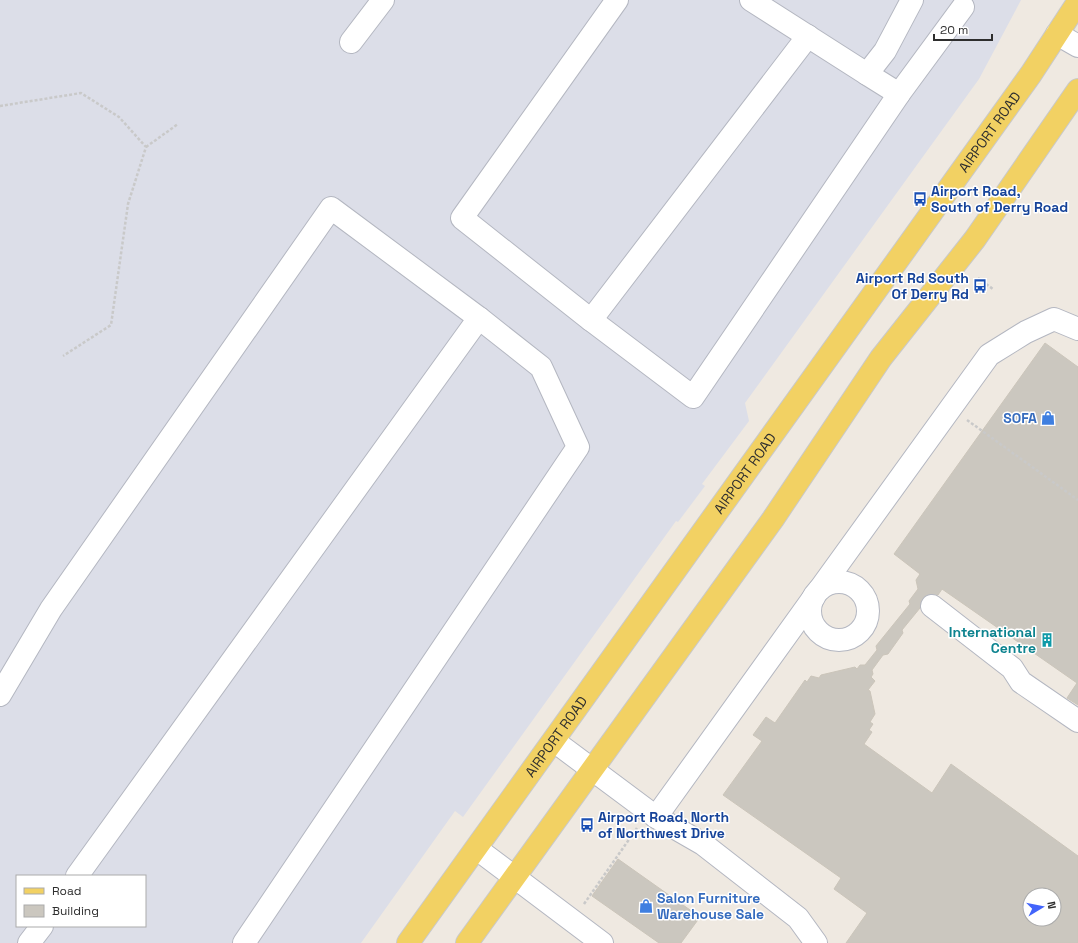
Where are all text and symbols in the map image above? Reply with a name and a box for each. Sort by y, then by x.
scale bar [934,16,992,42]
text: 20 m [940,22,968,38]
street label: AIRPORT ROAD [954,88,1025,176]
place label: Airport Road, South of Derry Road [931,182,1068,216]
bus stop icon: Airport Road, South of Derry Road [912,191,928,207]
place label: Airport Rd South Of Derry Rd [856,269,969,303]
bus stop icon: Airport Rd South Of Derry Rd [972,278,988,294]
place label: SOFA [1003,409,1037,427]
shop icon: SOFA [1040,410,1056,426]
street label: AIRPORT ROAD [710,429,780,517]
place label: International Centre [949,623,1036,657]
building icon: International Centre [1039,632,1055,648]
street label: AIRPORT ROAD [521,693,591,781]
place label: Airport Road, North of Northwest Drive [598,808,729,842]
bus stop icon: Airport Road, North of Northwest Drive [579,817,595,833]
legend [16,875,146,927]
text: Road [52,883,81,899]
north arrow [1022,887,1062,927]
place label: Salon Furniture Warehouse Sale [657,889,764,923]
shop icon: Salon Furniture Warehouse Sale [638,898,654,914]
text: N [1044,900,1059,910]
text: Building [52,903,99,919]

